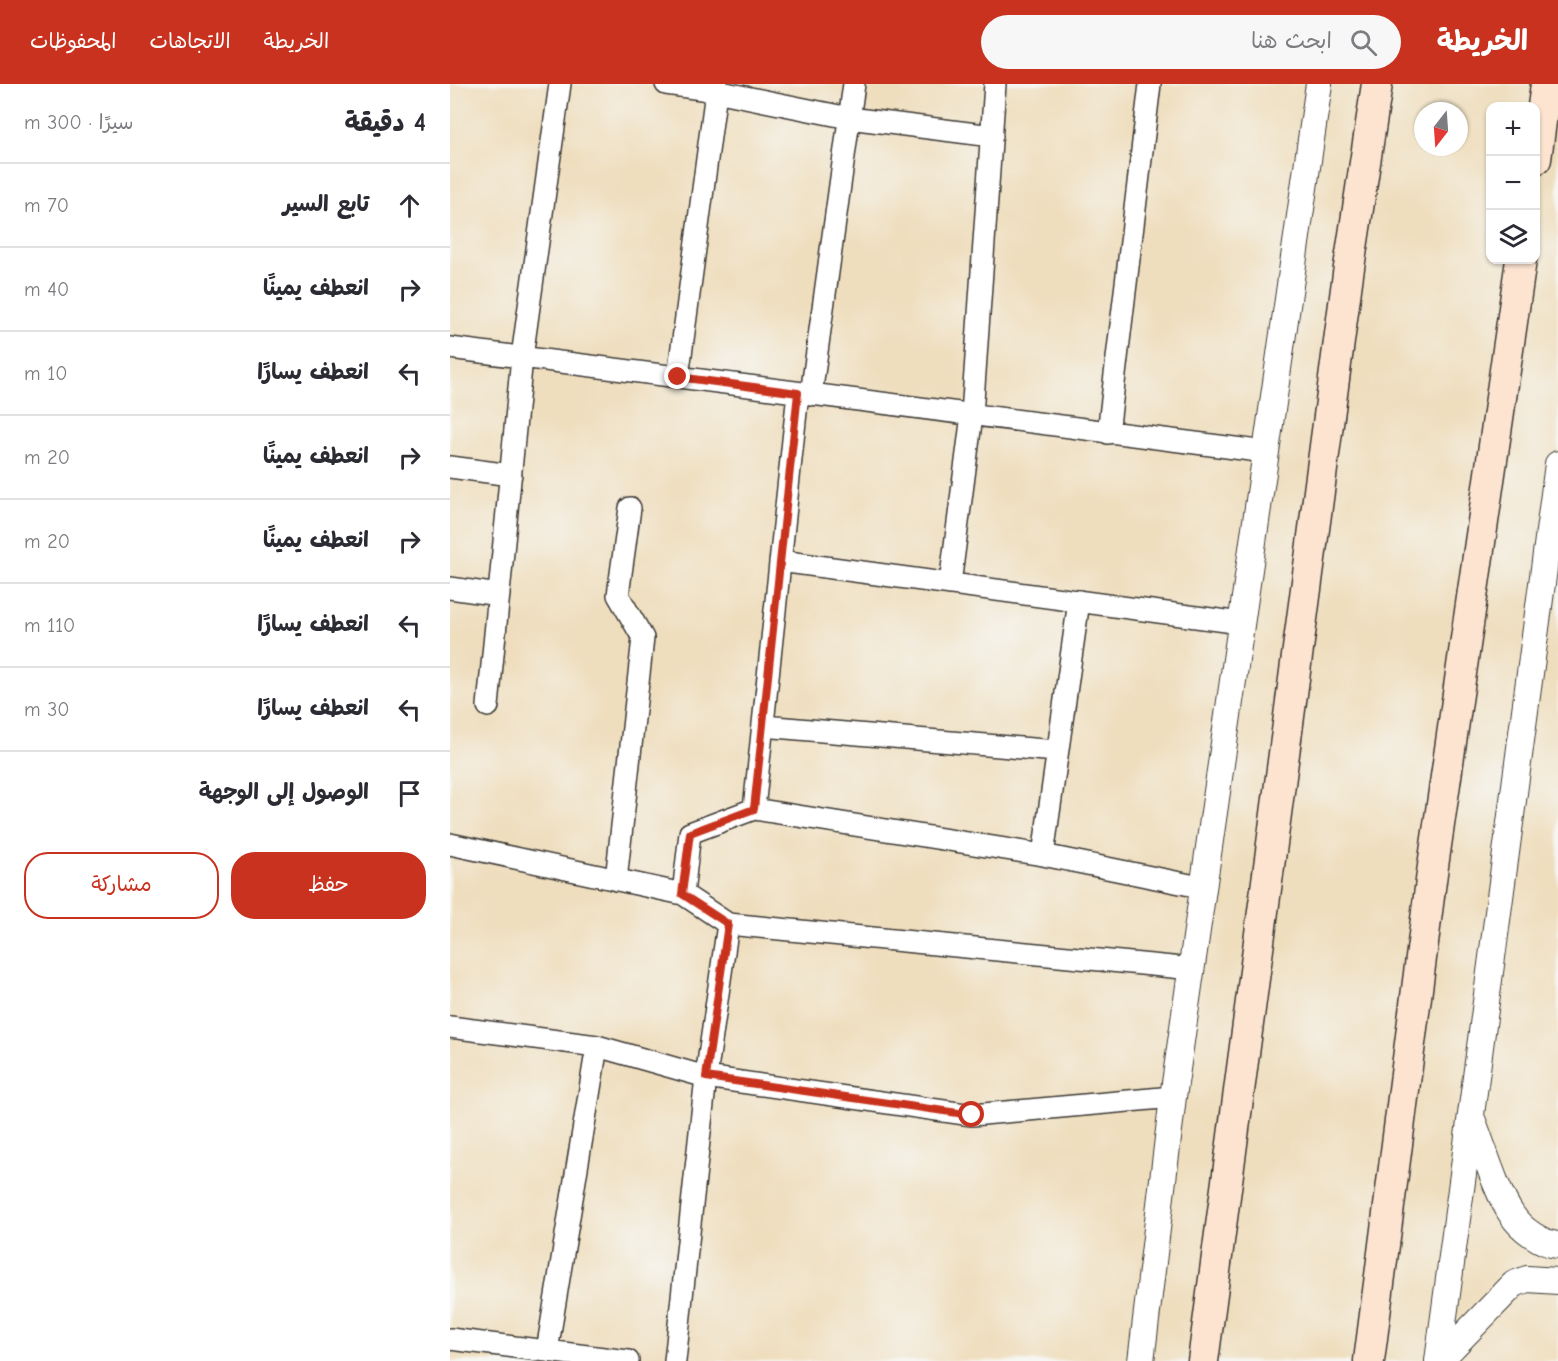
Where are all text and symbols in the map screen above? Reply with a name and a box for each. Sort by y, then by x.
search box [981,15,1401,69]
text: الخريطة [1437,25,1528,57]
icon: search [1347,26,1380,59]
text: ابحث هنا [1251,28,1332,54]
text: المحفوظات [30,29,116,53]
text: الاتجاهات [149,29,231,53]
text: الخريطة [264,29,329,53]
north arrow [1414,102,1468,156]
map controls [1486,102,1540,264]
button: + [1486,102,1540,156]
text: 4 دقيقة [345,108,426,138]
text: سيرًا · 300 m [24,111,133,134]
button: − [1486,156,1540,210]
icon: ahead [393,189,426,222]
text: تابع السير [283,191,369,217]
text: 70 m [24,194,69,217]
button: layers [1486,210,1540,264]
icon: right [393,273,426,306]
text: انعطف يمينًا [263,275,369,301]
text: 40 m [24,278,69,301]
icon: left [393,357,426,390]
text: انعطف يسارًا [257,359,369,385]
text: 10 m [24,362,67,385]
route end [664,363,690,389]
icon: right [393,441,426,474]
text: انعطف يمينًا [263,443,369,469]
text: 20 m [24,446,70,469]
icon: right [393,525,426,558]
text: انعطف يمينًا [263,527,369,553]
text: 20 m [24,530,70,553]
icon: left [393,609,426,642]
text: انعطف يسارًا [257,611,369,637]
text: 110 m [24,614,75,637]
icon: left [393,693,426,726]
text: انعطف يسارًا [257,695,369,721]
text: 30 m [24,698,70,721]
icon: arrive [393,777,426,810]
text: الوصول إلى الوجهة [199,779,369,805]
button: مشاركة [24,852,219,919]
button: حفظ [231,852,426,919]
route start [958,1101,984,1127]

